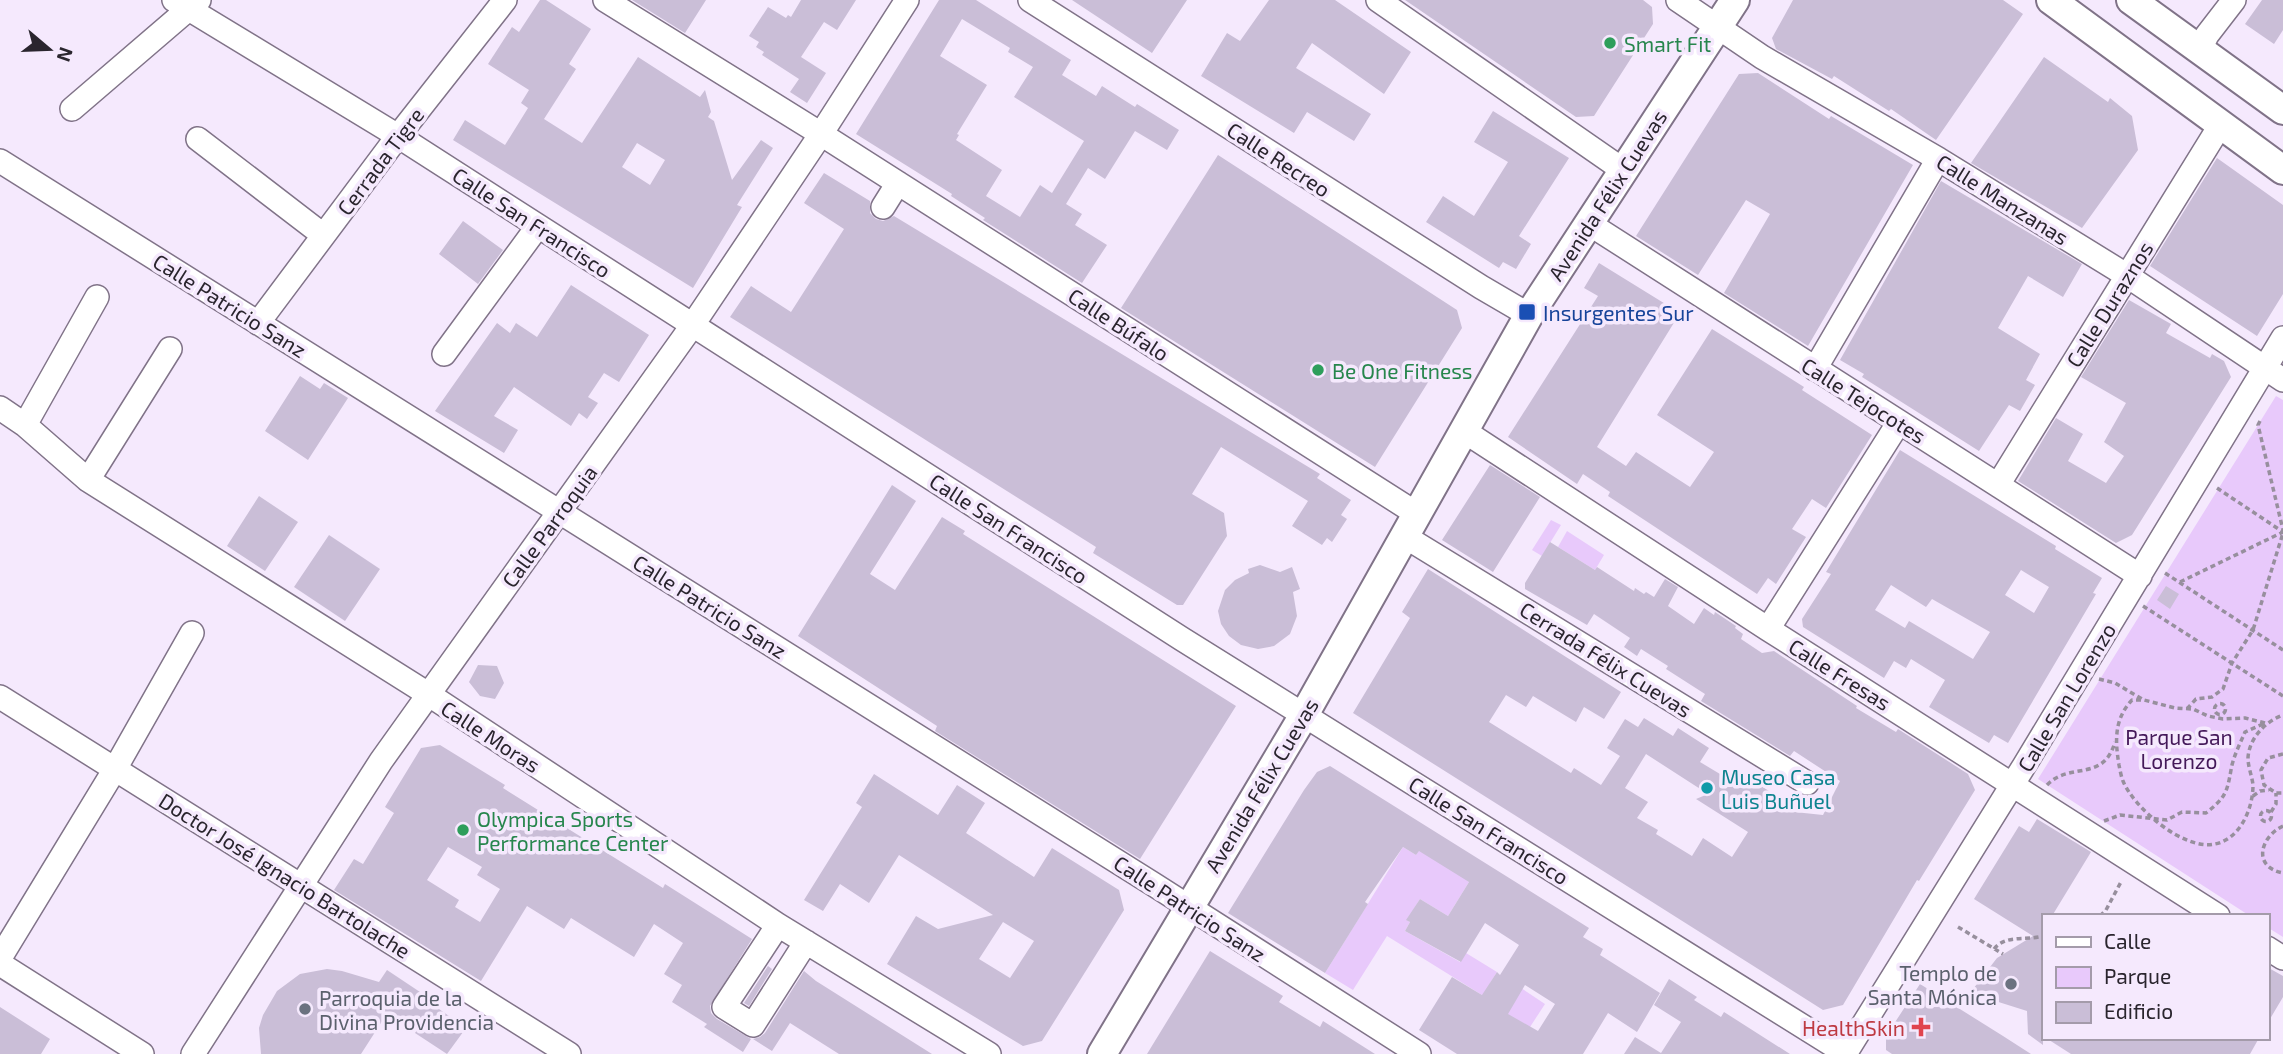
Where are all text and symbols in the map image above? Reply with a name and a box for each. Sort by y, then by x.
north arrow [14,14,84,84]
place label: Smart Fit [1624,31,1711,56]
marker: Smart Fit [1602,35,1618,51]
text: N [52,44,79,65]
street label: Cerrada Tigre [332,102,428,220]
street label: Avenida Félix Cuevas [1542,105,1672,285]
street label: Calle Recreo [1223,116,1335,202]
street label: Calle Manzanas [1932,148,2074,250]
street label: Calle San Francisco [448,162,616,282]
street label: Calle Duraznos [2060,237,2158,371]
street label: Calle Patricio Sanz [149,248,311,362]
street label: Calle Búfalo [1064,282,1174,366]
place label: Insurgentes Sur [1543,300,1694,325]
marker: Insurgentes Sur [1517,302,1537,322]
street label: Calle Tejocotes [1797,352,1931,449]
place label: Be One Fitness [1332,358,1473,383]
marker: Be One Fitness [1310,362,1326,378]
street label: Calle Parroquia [496,460,602,592]
street label: Calle San Francisco [925,468,1093,588]
street label: Calle Patricio Sanz [629,549,791,663]
street label: Cerrada Félix Cuevas [1516,596,1696,722]
street label: Calle San Lorenzo [2012,618,2120,776]
street label: Calle Fresas [1785,633,1895,715]
street label: Avenida Félix Cuevas [1199,694,1323,876]
street label: Calle Moras [437,695,545,777]
park label: Parque San Lorenzo [2125,724,2233,773]
place label: Museo Casa Luis Buñuel [1721,764,1836,813]
street label: Calle San Francisco [1405,771,1573,889]
marker: Museo Casa Luis Buñuel [1699,780,1715,796]
street label: Doctor José Ignacio Bartolache [155,787,415,963]
place label: Olympica Sports Performance Center [477,806,669,855]
marker: Olympica Sports Performance Center [455,822,471,838]
street label: Calle Patricio Sanz [1110,850,1270,966]
legend [2042,914,2269,1040]
text: Calle [2104,928,2151,953]
place label: Templo de Santa Mónica [1868,960,1997,1009]
text: Parque [2104,963,2171,988]
marker: Templo de Santa Mónica [2003,976,2019,992]
place label: Parroquia de la Divina Providencia [319,985,494,1034]
text: Edificio [2104,998,2173,1023]
marker: Parroquia de la Divina Providencia [297,1001,313,1017]
place label: HealthSkin [1802,1015,1905,1040]
marker: HealthSkin [1911,1017,1931,1037]

